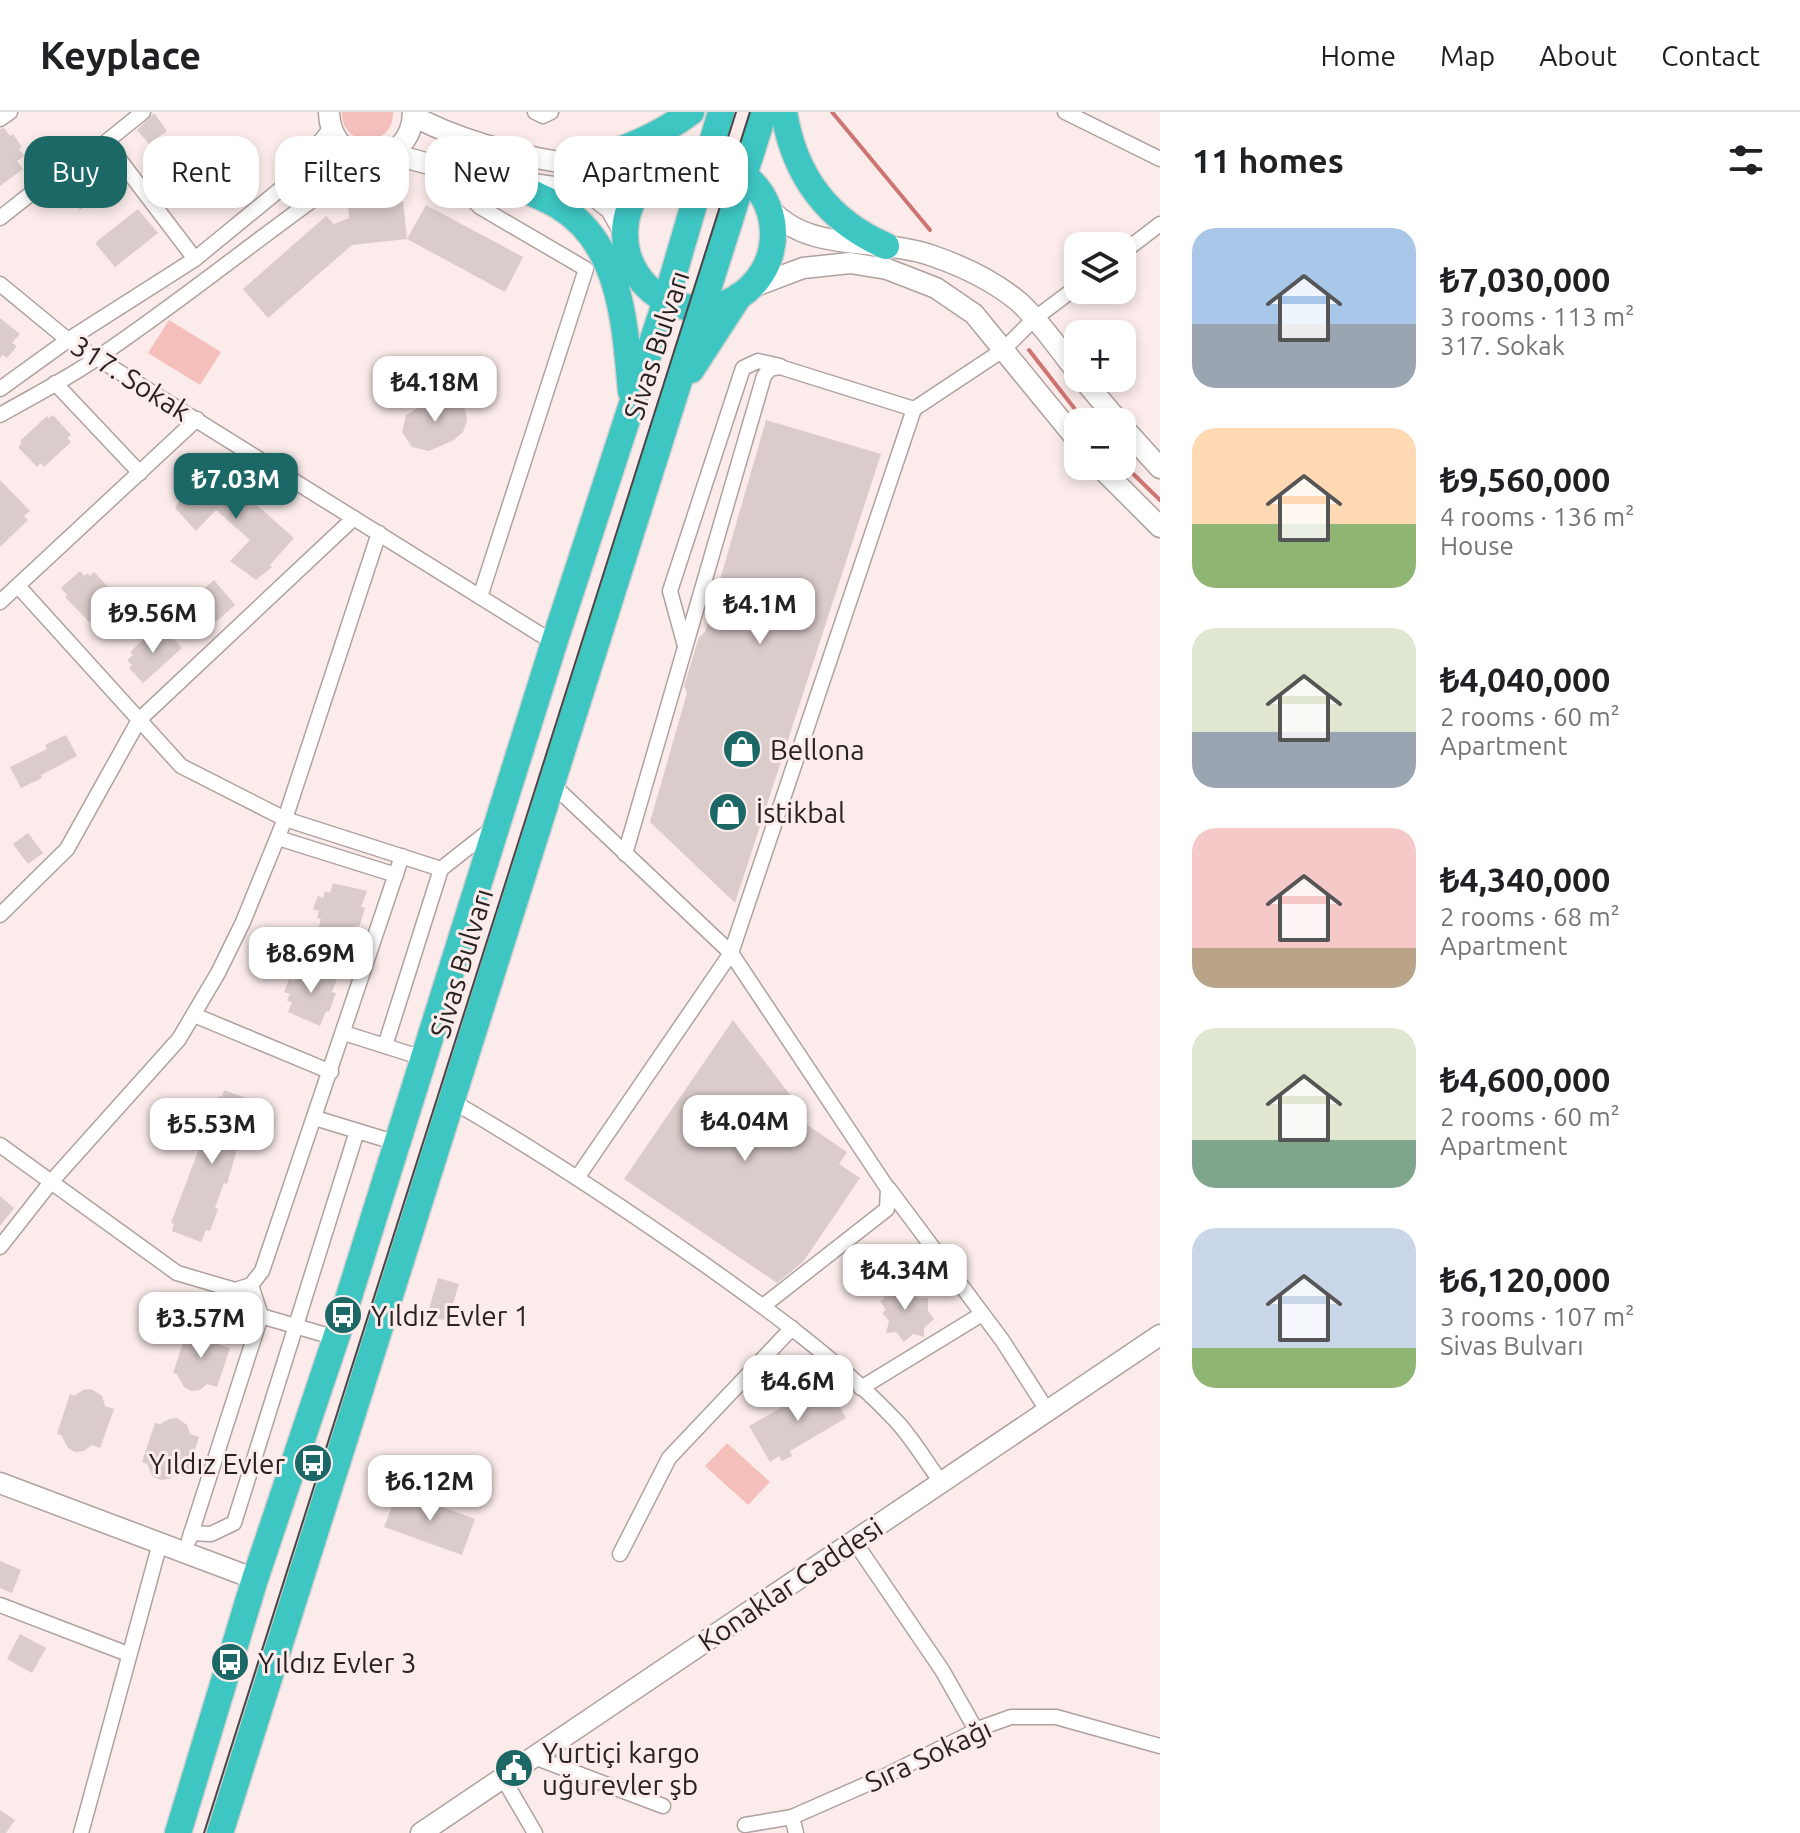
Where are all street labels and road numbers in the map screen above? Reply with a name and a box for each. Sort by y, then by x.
street label: Sivas Bulvarı [617,267,695,423]
street label: 317. Sokak [66,329,196,427]
street label: Sivas Bulvarı [424,885,498,1041]
street label: Konaklar Caddesi [692,1511,888,1657]
street label: Sıra Sokağı [860,1712,996,1798]

